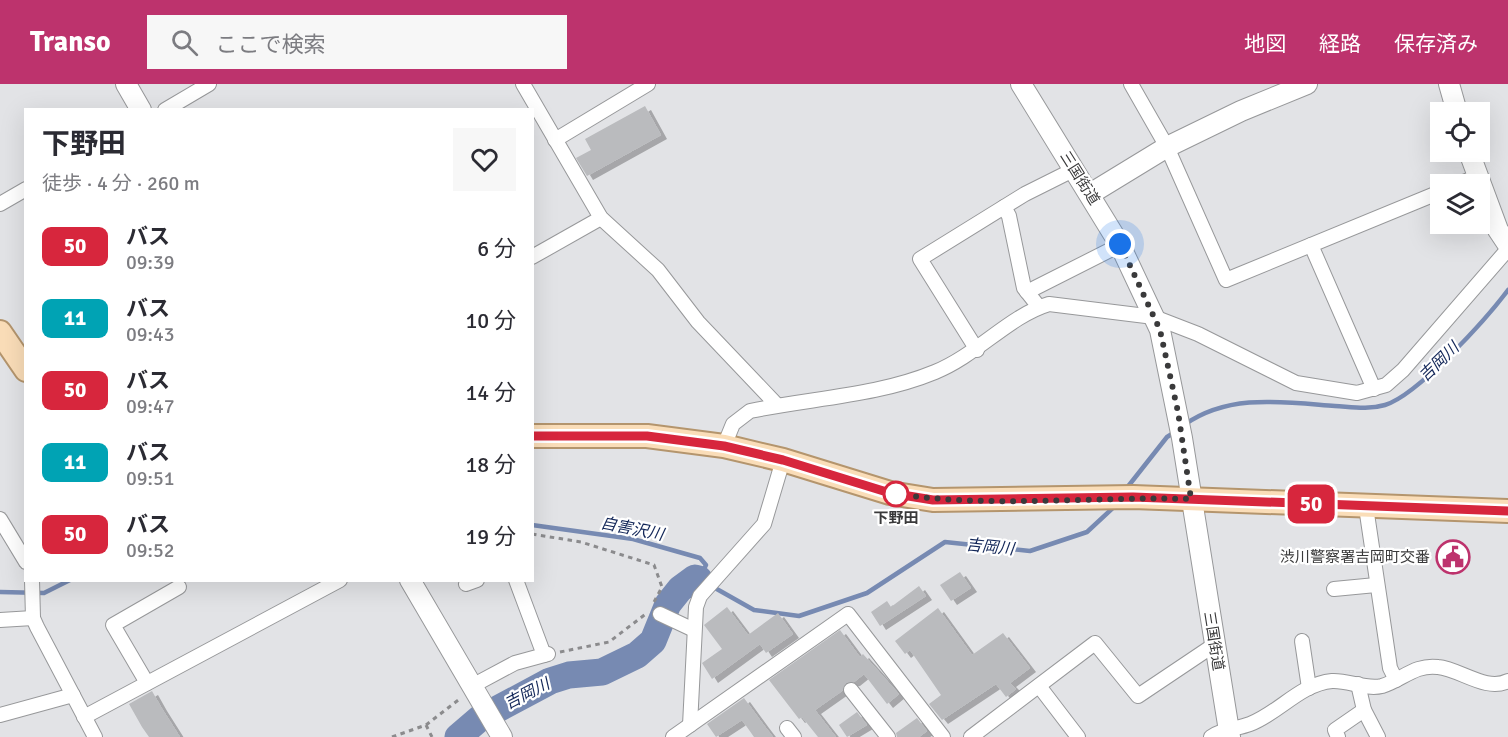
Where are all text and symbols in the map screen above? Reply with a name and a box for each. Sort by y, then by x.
search box [147,15,567,69]
text: Transo [30,25,111,59]
icon: search [168,26,201,59]
text: ここで検索 [216,31,326,58]
text: 地図 [1244,31,1286,57]
text: 経路 [1319,31,1361,57]
text: 保存済み [1394,31,1478,57]
map controls [1430,102,1490,234]
button: locate [1430,102,1490,162]
text: 下野田 [42,127,126,161]
button: heart [453,128,516,191]
street label: 三国街道 [1056,148,1104,208]
text: 徒歩 · 4 分 · 260 m [42,171,200,196]
button: layers [1430,174,1490,234]
text: バス [126,223,170,250]
your location [1105,229,1135,259]
text: 50 [64,233,86,259]
text: 6 分 [477,235,516,262]
text: 09:39 [126,250,175,275]
text: バス [126,295,170,322]
text: 11 [64,305,86,331]
text: 10 分 [465,307,516,334]
text: 09:43 [126,322,175,347]
water label: 吉岡川 [1415,337,1465,386]
text: バス [126,367,170,394]
text: 50 [64,377,86,403]
text: 14 分 [465,379,516,406]
text: 09:47 [126,394,175,419]
text: バス [126,439,170,466]
text: 11 [64,449,86,475]
text: 18 分 [465,451,516,478]
text: 09:51 [126,466,175,491]
marker: 下野田 [883,481,909,507]
line badge: 50 [1284,484,1338,524]
text: 50 [1300,491,1322,517]
place label: 下野田 [873,509,919,527]
text: バス [126,511,170,538]
water label: 自害沢川 [599,513,667,545]
text: 50 [64,521,86,547]
text: 19 分 [465,523,516,550]
water label: 吉岡川 [965,535,1017,560]
text: 09:52 [126,538,175,563]
public building icon: 渋川警察署吉岡町交番 [1435,539,1471,575]
place label: 渋川警察署吉岡町交番 [1280,548,1430,566]
street label: 三国街道 [1200,610,1228,672]
water label: 吉岡川 [501,673,555,714]

